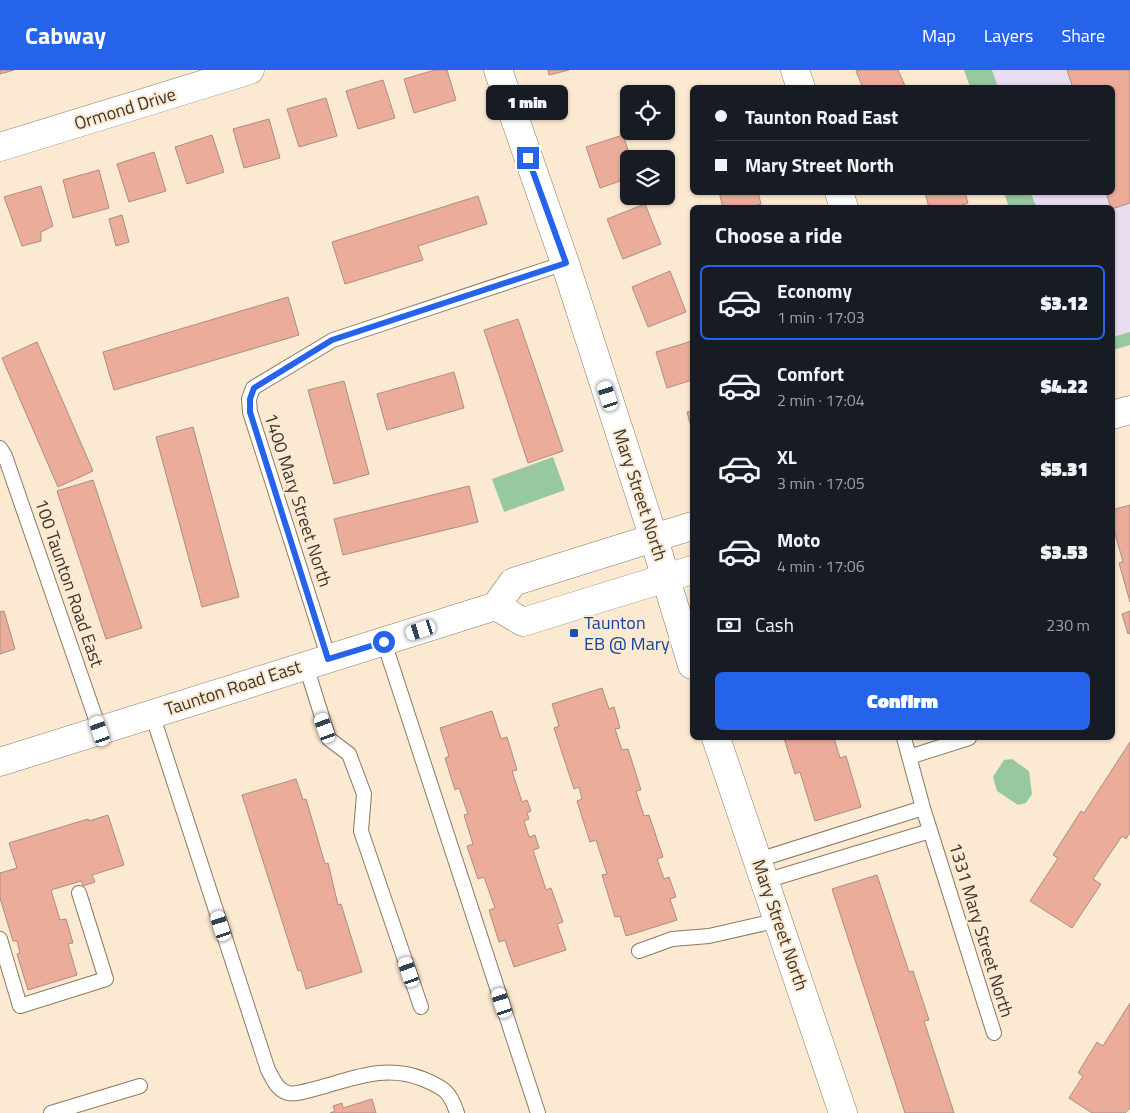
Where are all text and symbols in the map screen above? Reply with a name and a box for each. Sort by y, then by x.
text: Cabway [25,17,106,53]
text: Map [922,22,956,49]
text: Layers [984,22,1033,49]
text: Share [1061,22,1105,49]
street label: Ormond Drive [71,80,179,137]
map controls [620,85,675,205]
button: locate [620,85,675,140]
callout: 1 min [487,86,569,121]
text: 1 min [507,90,547,114]
text: Taunton Road East [745,102,898,131]
route end [517,147,539,169]
button: layers [620,150,675,205]
text: Mary Street North [745,150,894,179]
text: Choose a ride [715,218,842,252]
text: Economy [777,276,852,305]
icon: car [717,280,762,325]
text: $3.12 [1041,288,1088,317]
text: 1 min · 17:03 [777,305,865,329]
text: Comfort [777,359,844,388]
icon: car [717,363,762,408]
text: $4.22 [1041,371,1088,400]
car [596,379,619,413]
text: 2 min · 17:04 [777,388,865,412]
street label: 1400 Mary Street North [258,409,339,590]
street label: Mary Street North [606,425,675,564]
text: XL [777,442,797,471]
icon: car [717,446,762,491]
text: $5.31 [1041,454,1088,483]
text: 3 min · 17:05 [777,471,865,495]
street label: 100 Taunton Road East [28,495,111,671]
text: Moto [777,525,820,554]
icon: car [717,529,762,574]
text: $3.53 [1041,537,1088,566]
text: 4 min · 17:06 [777,554,865,578]
place label: Taunton EB @ Mary [584,609,670,657]
text: Cash [755,610,794,639]
icon: cash [715,611,743,639]
text: 230 m [1046,613,1090,637]
car [404,618,437,642]
marker: Taunton EB @ Mary [568,627,580,639]
route start [373,631,395,653]
street label: Taunton Road East [161,653,305,722]
button: Confirm [715,672,1090,730]
car [312,711,337,745]
car [88,714,111,748]
street label: 1331 Mary Street North [942,839,1021,1021]
street label: Mary Street North [745,856,816,994]
car [209,909,232,943]
car [397,955,420,989]
car [490,986,513,1020]

